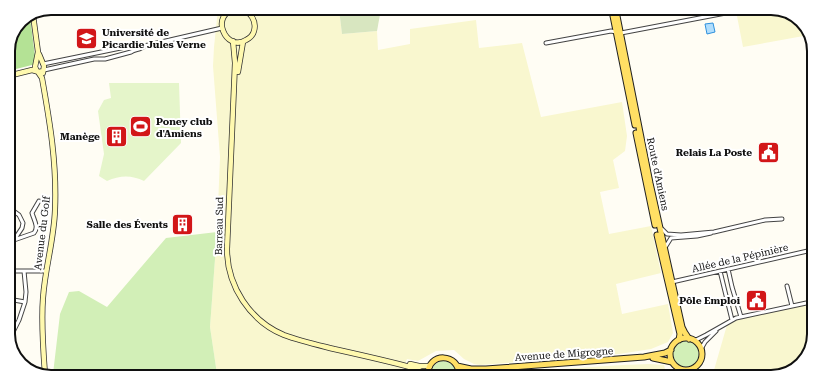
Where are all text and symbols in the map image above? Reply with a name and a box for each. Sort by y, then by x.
school or university icon: Université de Picardie Jules Verne [74,25,100,51]
place label: Université de Picardie Jules Verne [102,27,206,50]
sports icon: Poney club d'Amiens [127,114,153,140]
place label: Poney club d'Amiens [156,116,213,139]
building icon: Manège [103,123,129,149]
place label: Manège [60,131,100,142]
street label: Route d'Amiens [645,136,671,212]
public building icon: Relais La Poste [755,139,781,165]
place label: Relais La Poste [676,147,752,158]
street label: Avenue du Golf [32,194,52,271]
street label: Barreau Sud [213,196,225,255]
building icon: Salle des Évents [170,211,196,237]
place label: Salle des Évents [87,219,168,230]
street label: Allée de la Pépinière [691,241,790,274]
public building icon: Pôle Emploi [743,287,769,313]
place label: Pôle Emploi [679,295,741,306]
street label: Avenue de Migrogne [514,345,614,363]

